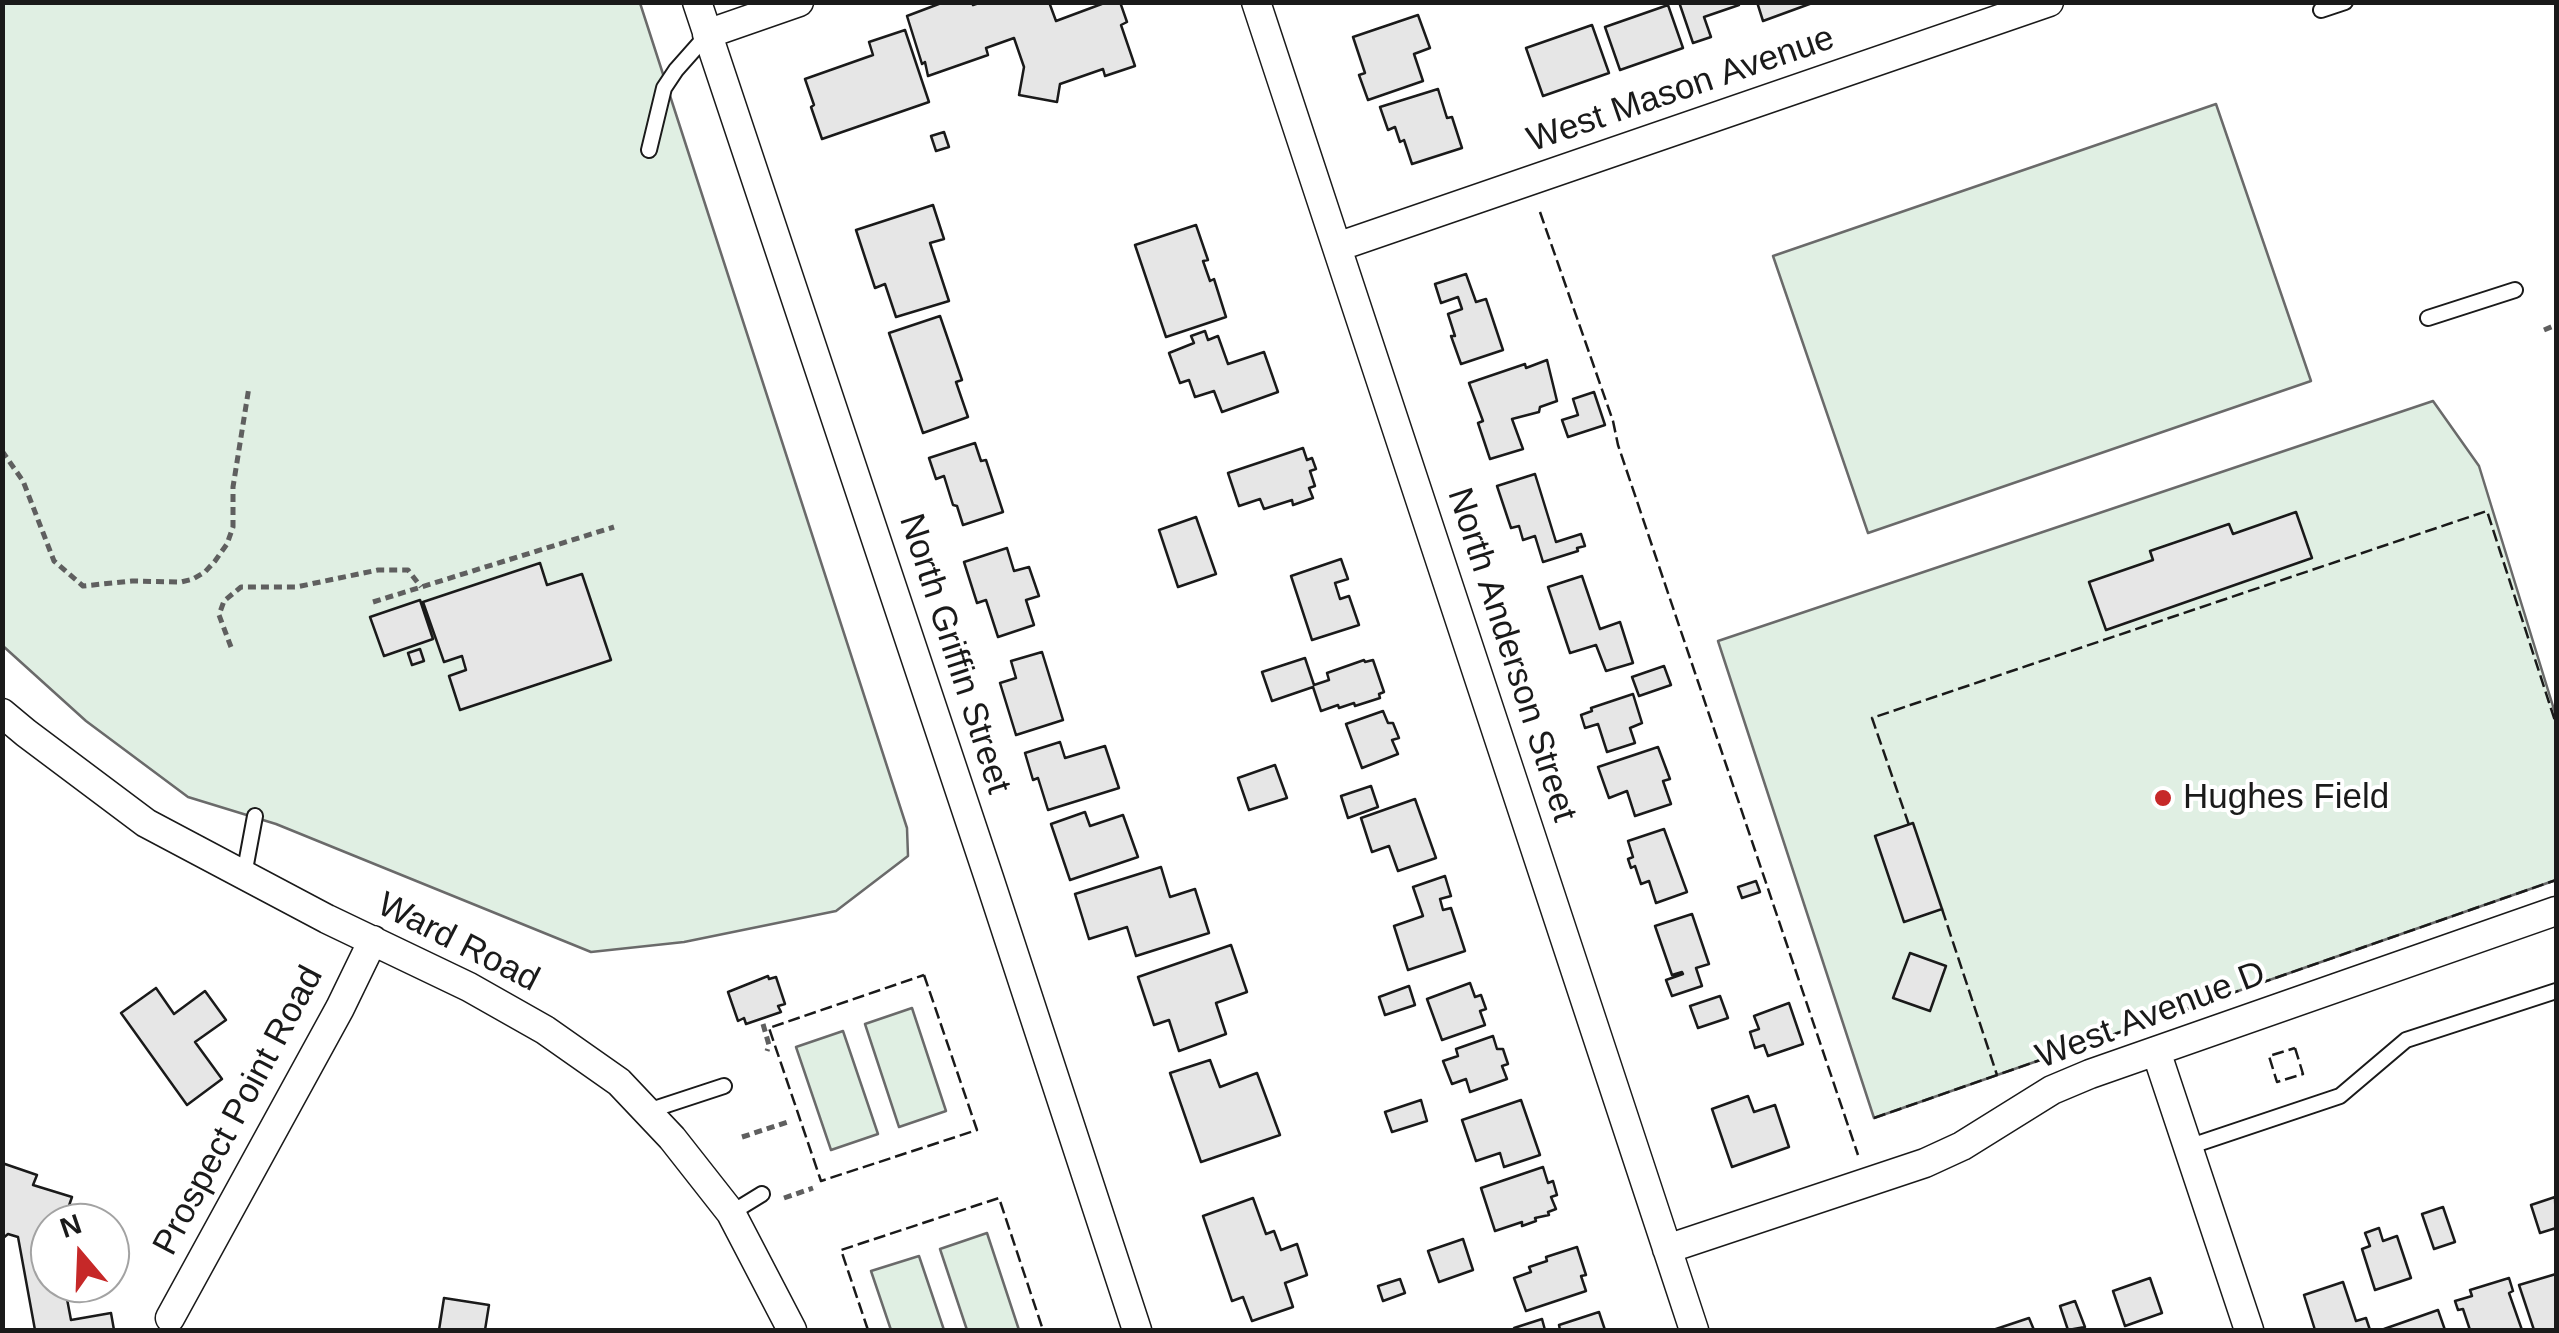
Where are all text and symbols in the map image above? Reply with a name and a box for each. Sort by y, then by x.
street label: West Mason Avenue [1522,18,1840,162]
street label: North Anderson Street [1437,483,1585,827]
street label: North Griffin Street [889,509,1019,799]
place label: Hughes Field [2183,777,2389,819]
marker: Hughes Field [2152,787,2174,809]
street label: Ward Road [370,884,546,1002]
street label: West Avenue D [2031,953,2271,1079]
street label: Prospect Point Road [145,959,333,1263]
north arrow [30,1203,130,1303]
text: N [56,1208,85,1244]

